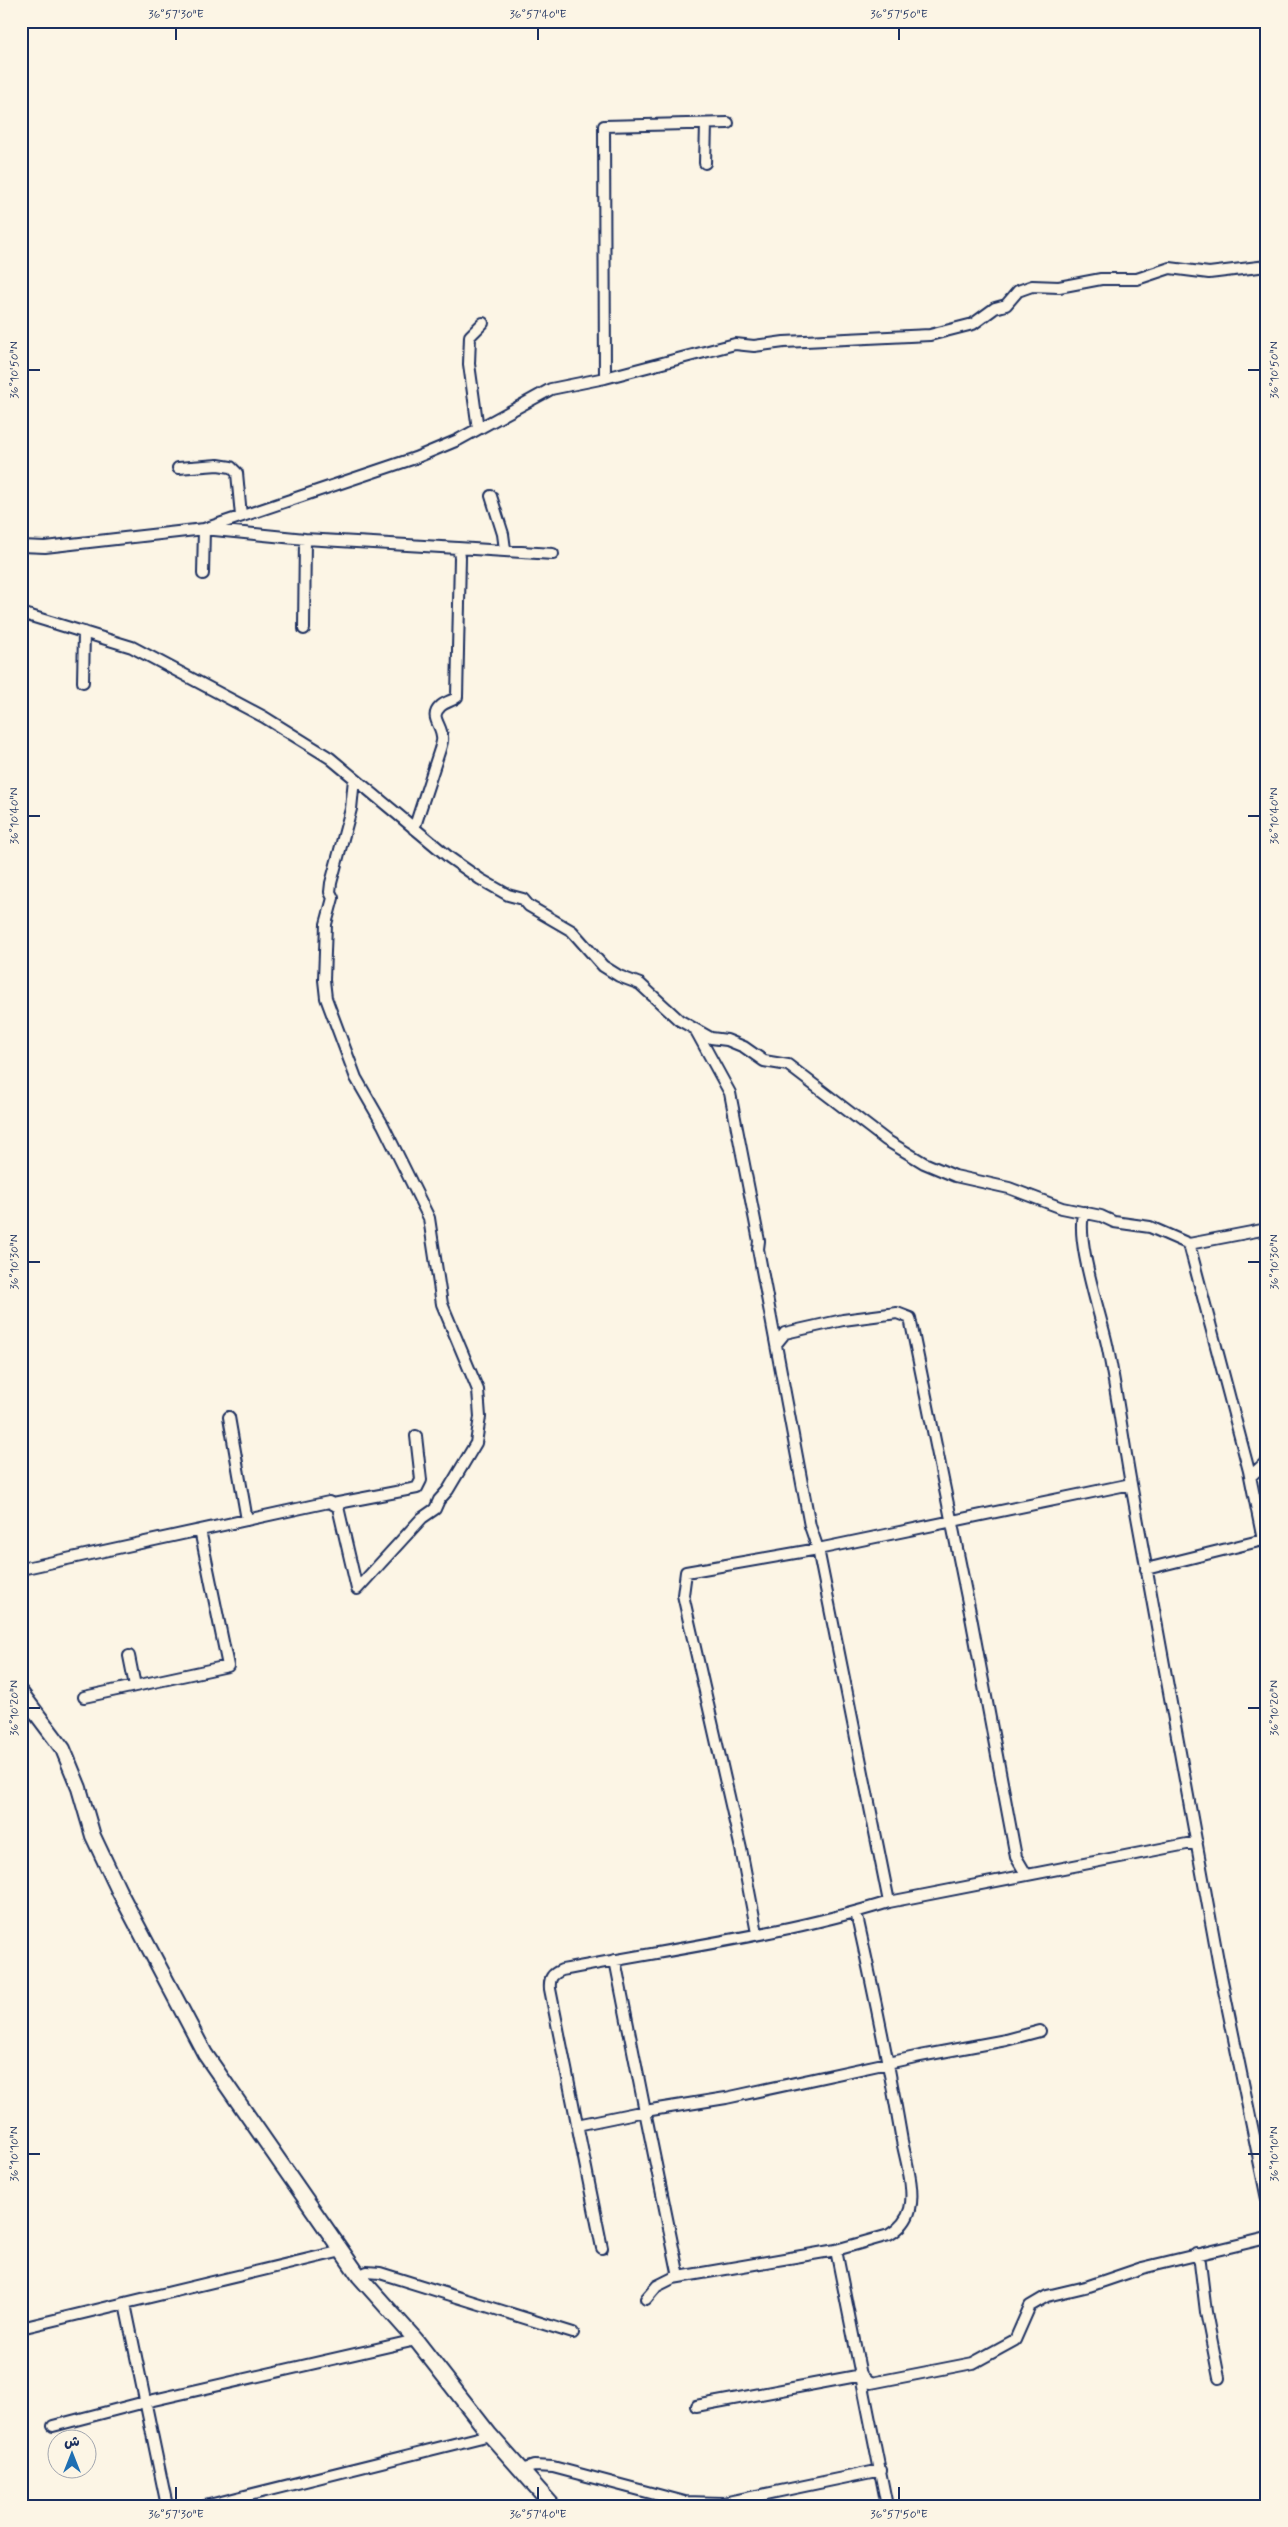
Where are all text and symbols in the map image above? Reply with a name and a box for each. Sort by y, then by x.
text: 36°57'30"E [148,7,204,23]
text: 36°57'40"E [509,7,567,23]
text: 36°57'50"E [870,7,928,23]
text: 36°10'50"N [7,341,23,399]
text: 36°10'50"N [1267,341,1283,399]
text: 36°10'40"N [7,787,23,845]
text: 36°10'40"N [1267,787,1283,845]
text: 36°10'30"N [7,1234,23,1290]
text: 36°10'30"N [1267,1234,1283,1290]
text: 36°10'20"N [7,1680,23,1736]
text: 36°10'20"N [1267,1680,1283,1736]
text: 36°10'10"N [7,2126,23,2182]
text: 36°10'10"N [1267,2126,1283,2182]
north arrow [48,2430,98,2480]
text: ش [64,2433,80,2451]
text: 36°57'30"E [148,2507,204,2523]
text: 36°57'40"E [509,2507,567,2523]
text: 36°57'50"E [870,2507,928,2523]

